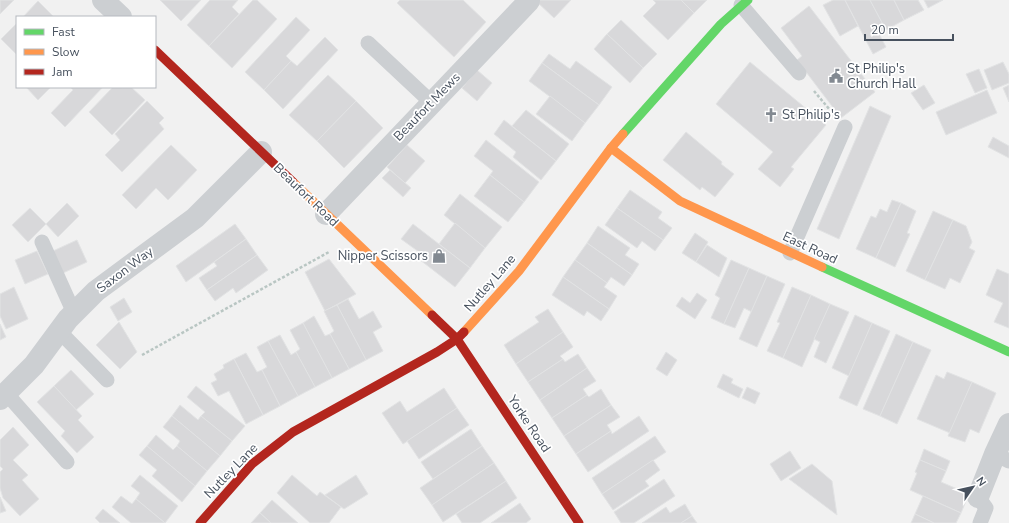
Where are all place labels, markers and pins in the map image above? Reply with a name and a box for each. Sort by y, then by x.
place label: St Philip's Church Hall [847,60,916,93]
public building icon: St Philip's Church Hall [828,68,844,84]
place label: St Philip's [782,106,840,124]
church icon: St Philip's [763,107,779,123]
place label: Nipper Scissors [338,247,428,265]
shop icon: Nipper Scissors [431,248,447,264]

